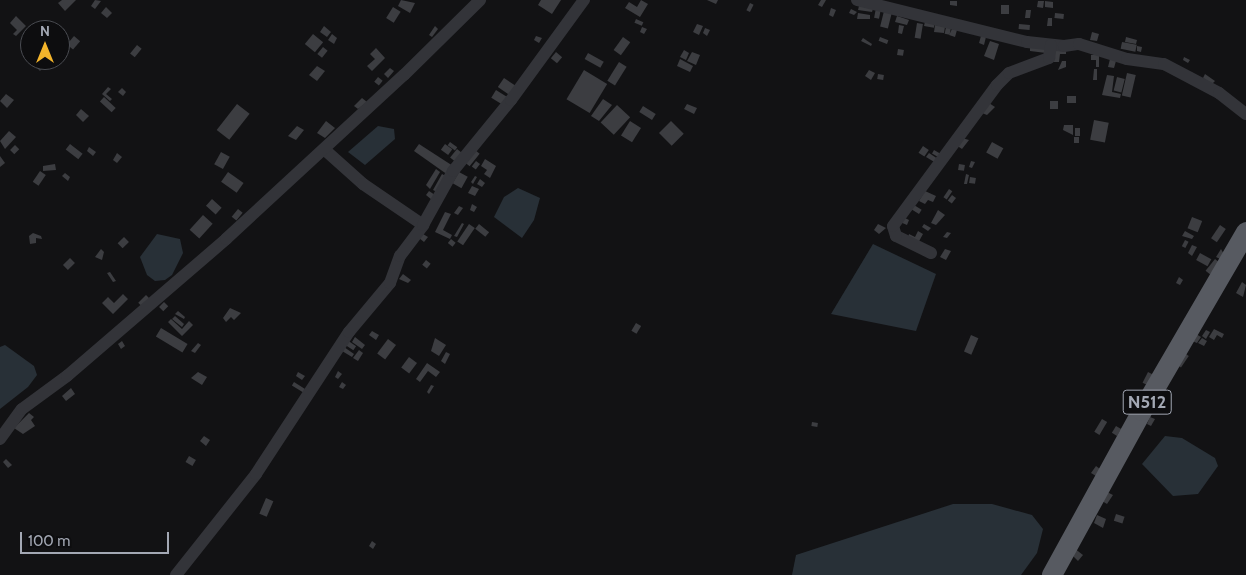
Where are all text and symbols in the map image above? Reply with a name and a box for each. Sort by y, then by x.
north arrow [20,20,70,70]
text: N [40,22,50,40]
road number: N512 [1122,387,1172,418]
scale bar [22,522,171,554]
text: 100 m [28,532,70,550]

